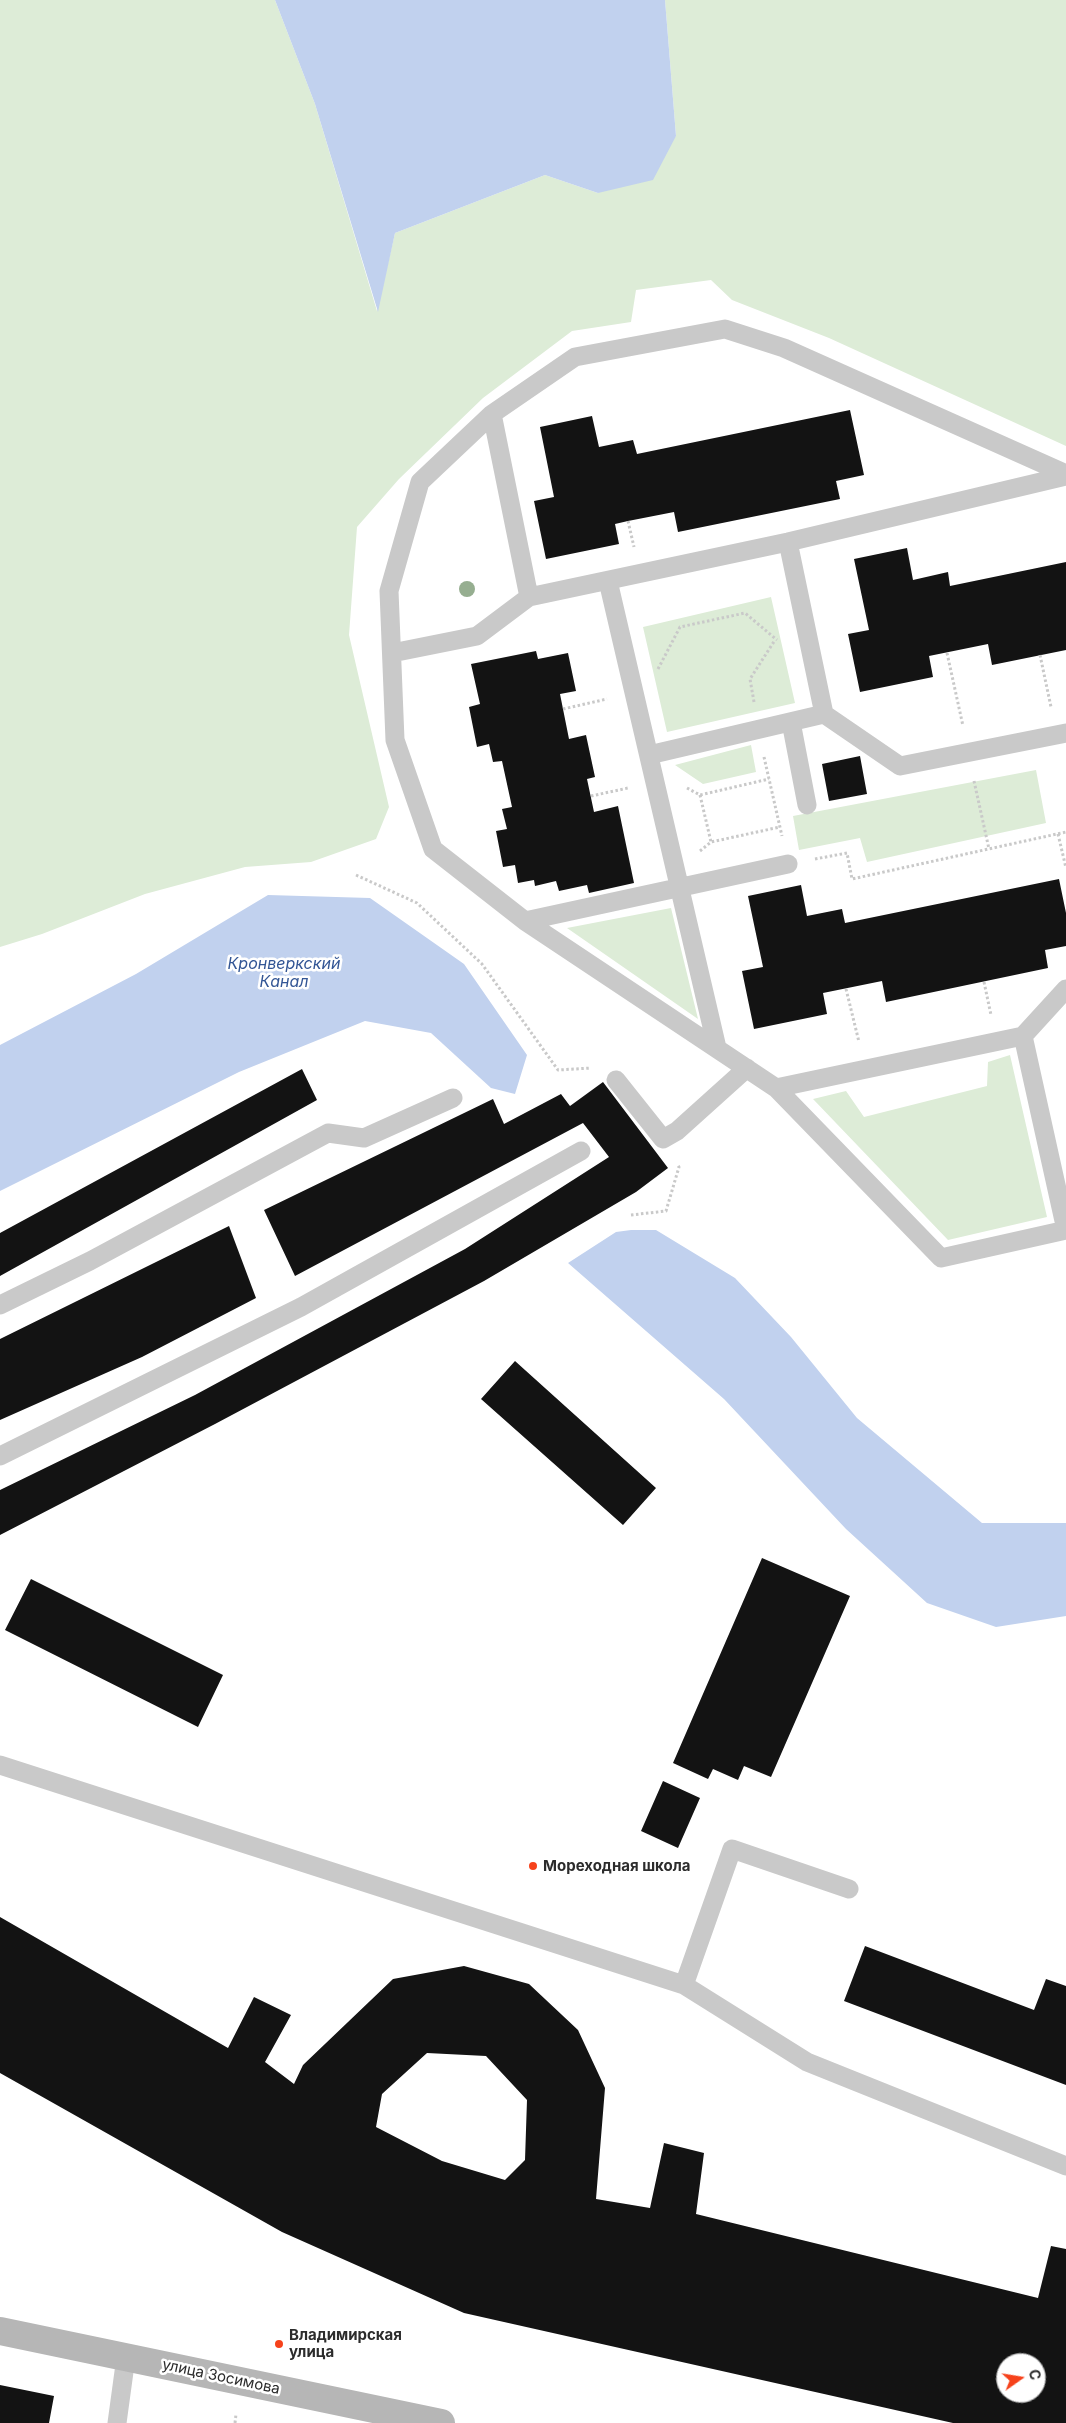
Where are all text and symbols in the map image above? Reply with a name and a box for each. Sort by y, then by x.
water label: Кронверкский Канал [228,954,340,992]
place label: Мореходная школа [543,1857,690,1875]
marker: Мореходная школа [527,1860,539,1872]
place label: Владимирская улица [289,2326,402,2361]
marker: Владимирская улица [273,2338,285,2350]
north arrow [996,2353,1046,2403]
street label: улица Зосимова [160,2356,282,2398]
text: С [1026,2368,1045,2382]

